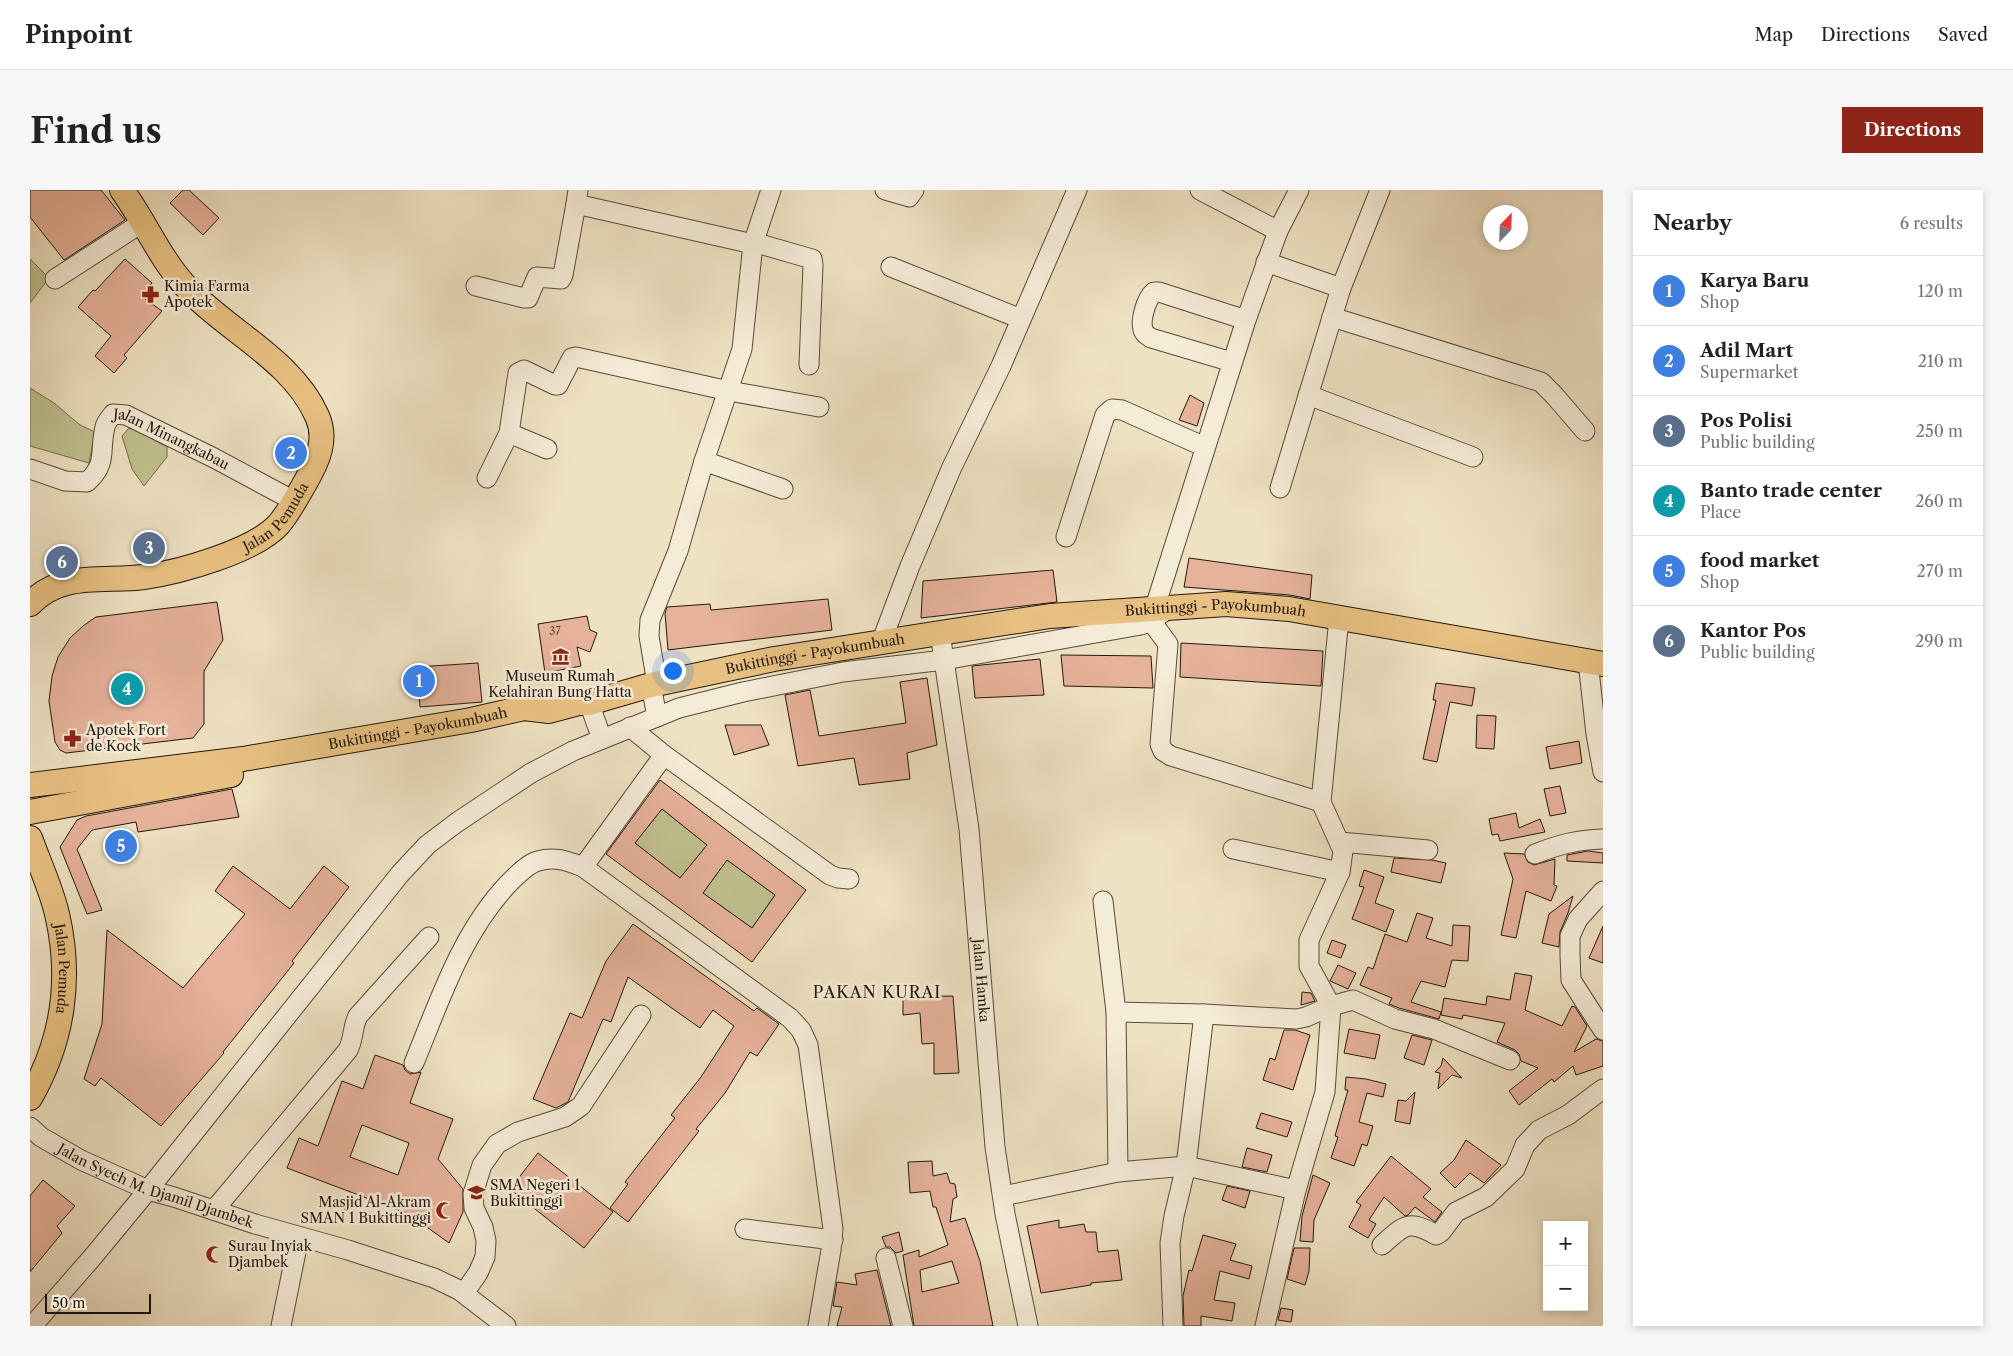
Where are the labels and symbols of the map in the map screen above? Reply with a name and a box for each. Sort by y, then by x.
north arrow [1483,205,1528,250]
place label: Kimia Farma Apotek [163,277,250,311]
pharmacy icon: Kimia Farma Apotek [140,284,160,304]
street label: Jalan Minangkabau [111,405,233,474]
pin: 2 [275,434,307,472]
street label: Jalan Pemuda [238,479,313,556]
pin: 3 [133,529,165,567]
pin: 6 [46,543,78,581]
street label: Bukittinggi - Payokumbuah [1124,595,1308,621]
house number: 37 [549,624,561,638]
street label: Bukittinggi - Payokumbuah [724,630,906,678]
museum icon: Museum Rumah Kelahiran Bung Hatta [550,646,570,666]
your location [660,658,686,684]
pin: 1 [403,662,435,700]
place label: Museum Rumah Kelahiran Bung Hatta [488,667,632,701]
pin: 4 [111,670,143,708]
street label: Bukittinggi - Payokumbuah [327,703,509,753]
place label: Apotek Fort de Kock [85,721,166,755]
pharmacy icon: Apotek Fort de Kock [62,728,82,748]
pin: 5 [105,827,137,865]
street label: Jalan Pemuda [50,920,73,1016]
street label: Jalan Hamka [969,936,994,1023]
district label: PAKAN KURAI [813,982,941,1002]
street label: Jalan Syech M. Djamil Djambek [53,1138,257,1232]
place label: SMA Negeri 1 Bukittinggi [490,1176,580,1210]
school or university icon: SMA Negeri 1 Bukittinggi [466,1183,486,1203]
place label: Masjid Al-Akram SMAN 1 Bukittinggi [301,1193,431,1227]
mosque icon: Masjid Al-Akram SMAN 1 Bukittinggi [435,1200,455,1220]
place label: Surau Inyiak Djambek [228,1237,313,1271]
mosque icon: Surau Inyiak Djambek [204,1244,224,1264]
scale bar [45,1291,151,1314]

